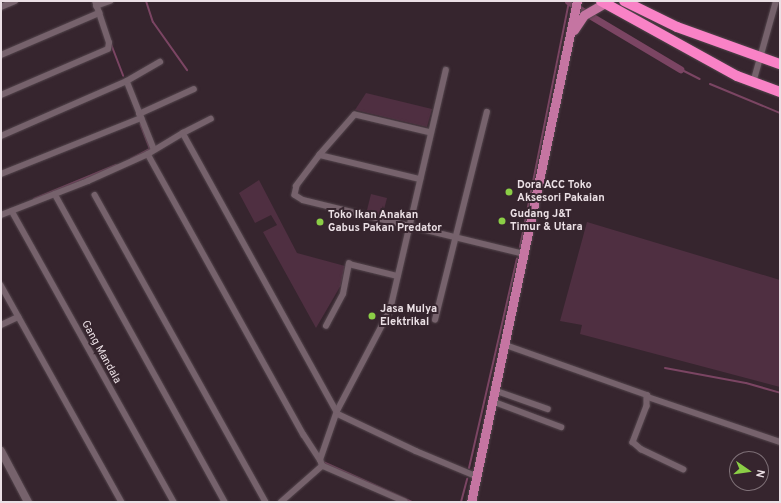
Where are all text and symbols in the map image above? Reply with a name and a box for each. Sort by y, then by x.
place label: Dora ACC Toko Aksesori Pakaian [517,179,605,205]
marker: Dora ACC Toko Aksesori Pakaian [504,187,514,197]
place label: Gudang J&T Timur & Utara [510,208,583,234]
place label: Toko Ikan Anakan Gabus Pakan Predator [328,209,442,235]
marker: Gudang J&T Timur & Utara [497,216,507,226]
marker: Toko Ikan Anakan Gabus Pakan Predator [315,217,325,227]
place label: Jasa Mulya Elektrikal [380,303,437,329]
marker: Jasa Mulya Elektrikal [367,311,377,321]
street label: Gang Mandala [78,318,124,386]
north arrow [729,451,769,491]
text: N [752,468,767,479]

